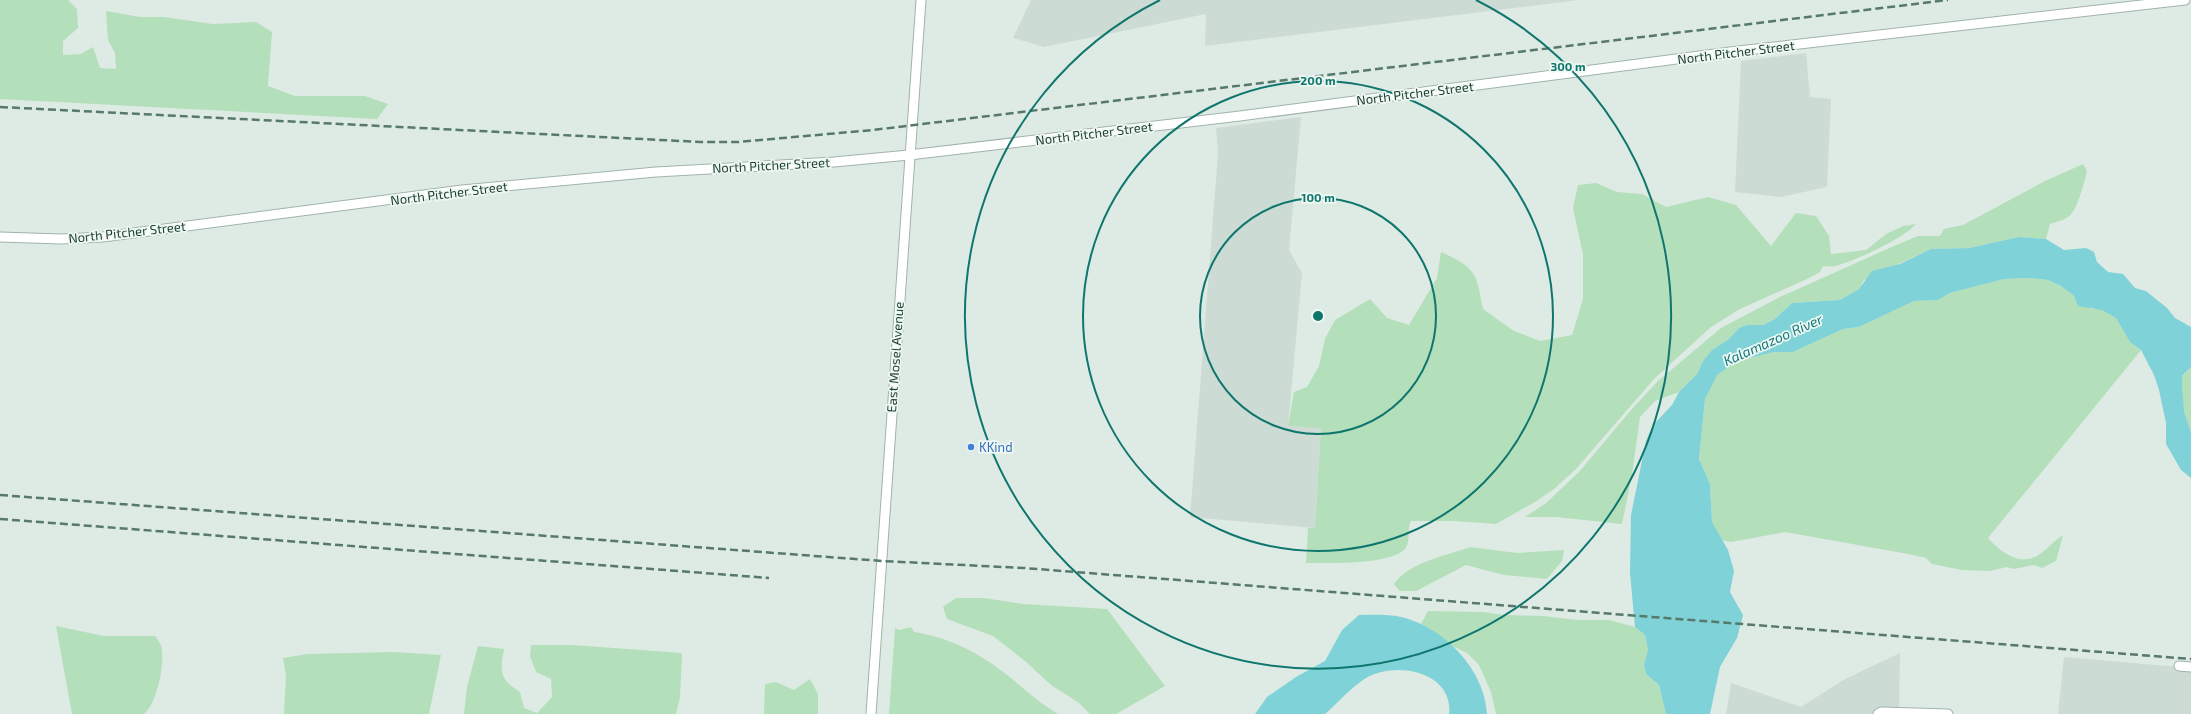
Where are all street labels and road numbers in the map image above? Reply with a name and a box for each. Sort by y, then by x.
street label: North Pitcher Street [1677,37,1796,67]
street label: North Pitcher Street [1356,78,1475,108]
street label: North Pitcher Street [1035,118,1154,148]
street label: North Pitcher Street [712,154,830,176]
street label: North Pitcher Street [390,178,509,208]
street label: North Pitcher Street [68,218,186,246]
street label: East Mosel Avenue [883,301,907,413]

